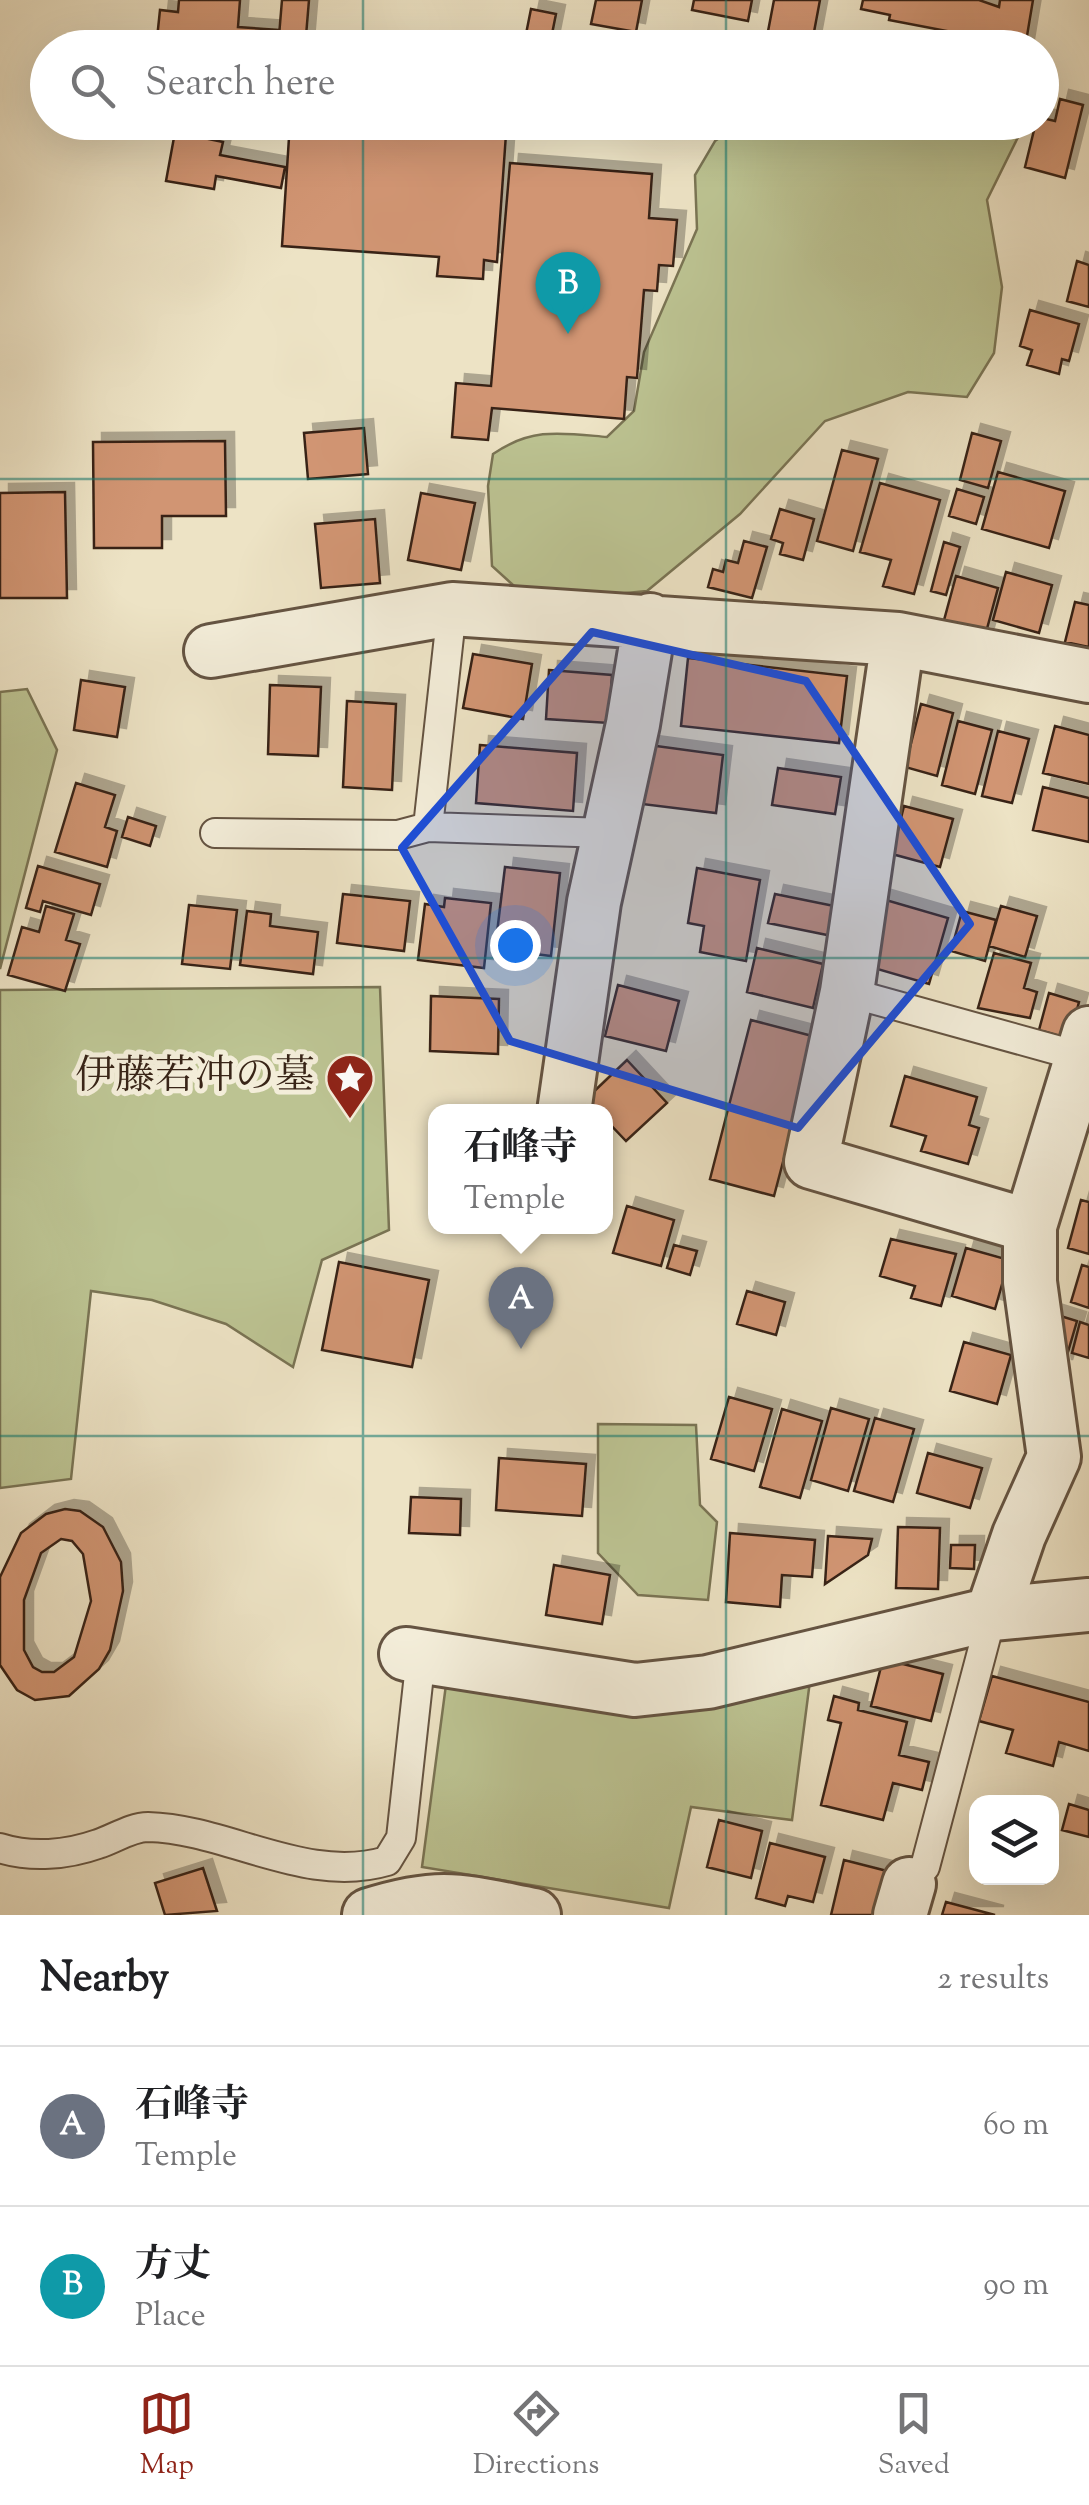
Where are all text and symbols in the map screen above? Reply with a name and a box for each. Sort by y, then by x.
search box [30,30,1059,140]
icon: search [65,58,120,113]
text: Search here [145,58,336,112]
pin: B [536,252,600,334]
your location [490,920,541,971]
place label: 伊藤若冲の墓 [75,1050,315,1107]
place icon: 伊藤若冲の墓 [324,1052,376,1120]
popup [428,1104,613,1234]
text: 石峰寺 [463,1123,578,1177]
text: Temple [463,1177,565,1223]
pin: A [488,1266,554,1349]
map controls [969,1795,1059,1885]
button: layers [969,1795,1059,1885]
text: Nearby [40,1950,169,2010]
text: 2 results [937,1957,1049,2003]
text: 石峰寺 [135,2080,249,2134]
text: A [60,2103,85,2149]
text: 60 m [983,2103,1049,2149]
text: Temple [135,2134,237,2180]
text: 方丈 [135,2240,211,2294]
text: B [62,2263,83,2309]
text: 90 m [983,2263,1049,2309]
text: Place [135,2294,206,2340]
tab: Map [139,2386,194,2486]
tab: Directions [473,2386,599,2486]
tab: Saved [878,2386,950,2486]

